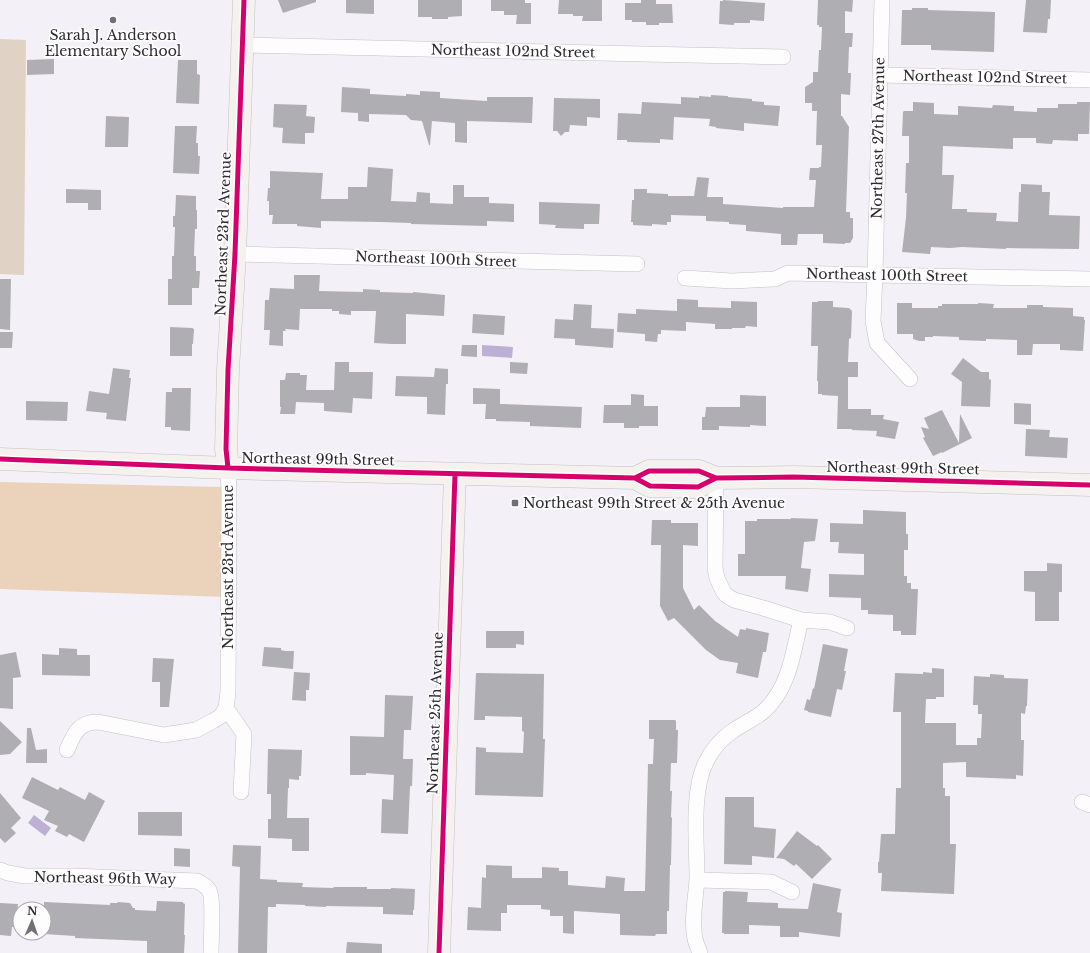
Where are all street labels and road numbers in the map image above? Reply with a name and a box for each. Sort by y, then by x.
street label: Northeast 102nd Street [431,41,596,61]
street label: Northeast 27th Avenue [868,57,888,219]
street label: Northeast 102nd Street [903,67,1068,87]
street label: Northeast 23rd Avenue [211,152,235,316]
street label: Northeast 100th Street [355,247,518,271]
street label: Northeast 100th Street [806,265,969,285]
street label: Northeast 99th Street [241,449,396,469]
street label: Northeast 99th Street [826,458,981,478]
street label: Northeast 23rd Avenue [219,485,237,649]
street label: Northeast 25th Avenue [423,631,447,795]
street label: Northeast 96th Way [34,868,176,888]

